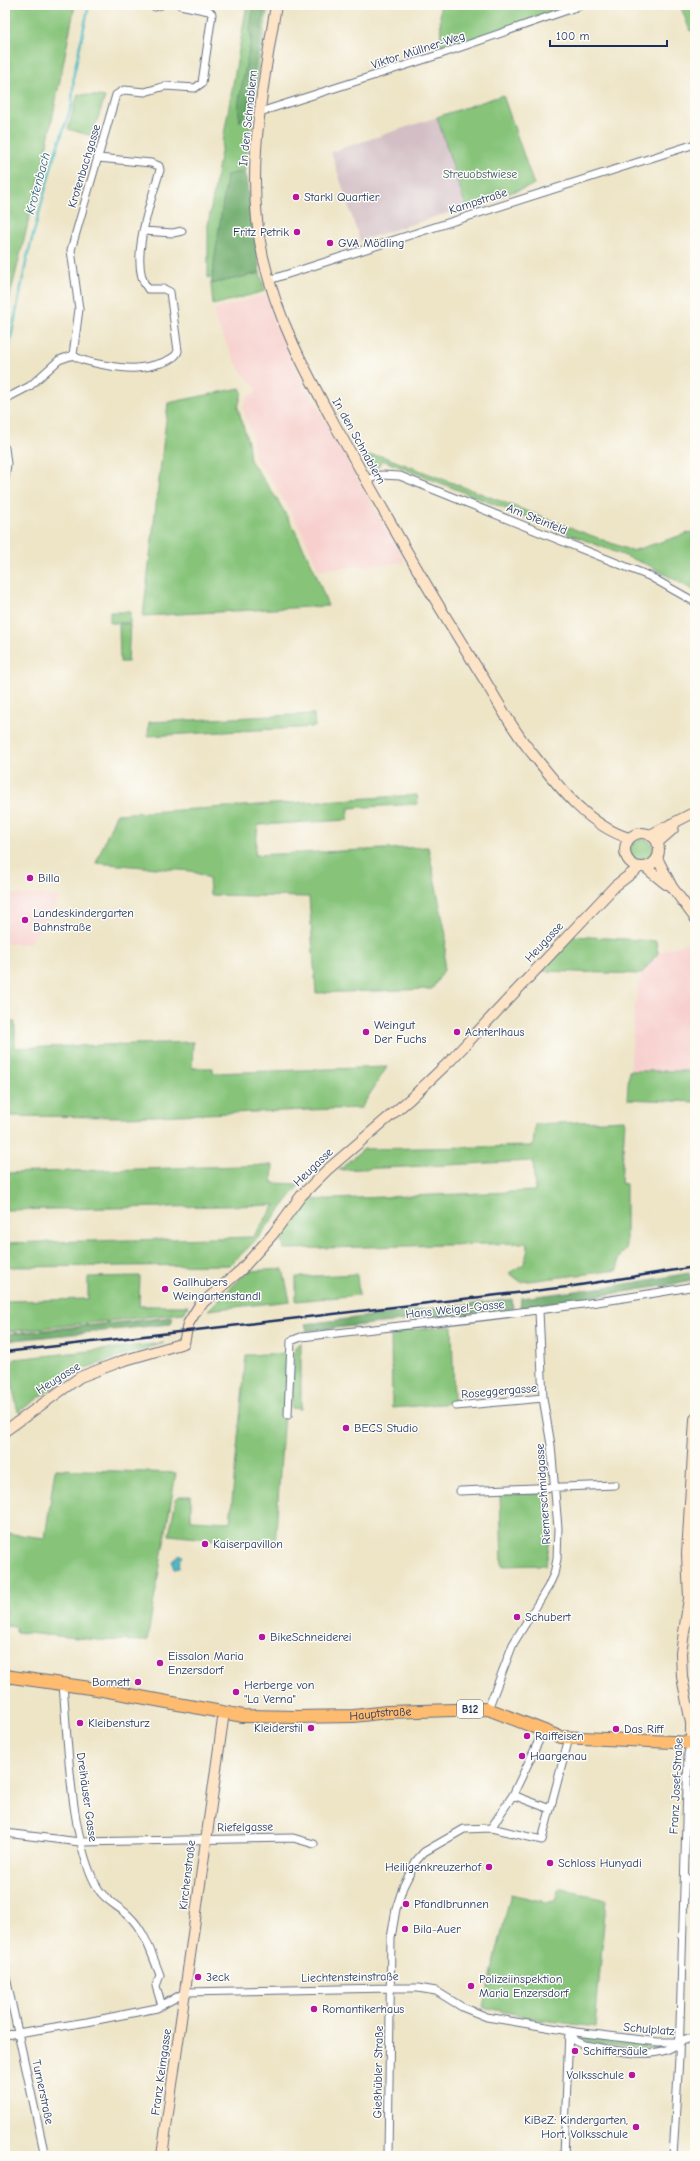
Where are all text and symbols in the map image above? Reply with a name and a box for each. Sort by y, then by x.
scale bar [550,22,667,48]
street label: Viktor Müllner-Weg [369,28,467,72]
text: 100 m [556,29,589,43]
street label: In den Schnablern [236,69,260,167]
street label: Krotenbachgasse [65,123,103,209]
water label: Krotenbach [22,151,53,216]
park label: Streuobstwiese [443,167,517,181]
street label: Kampstraße [447,185,509,217]
place label: Starkl Quartier [304,190,380,204]
marker: Starkl Quartier [291,192,301,202]
place label: Fritz Petrik [233,225,289,239]
marker: Fritz Petrik [292,227,302,237]
place label: GVA Mödling [338,236,404,250]
marker: GVA Mödling [325,238,335,248]
street label: In den Schnablern [329,395,389,487]
street label: Am Steinfeld [505,500,569,538]
place label: Billa [38,871,60,885]
marker: Billa [25,873,35,883]
place label: Landeskindergarten Bahnstraße [33,906,134,934]
marker: Landeskindergarten Bahnstraße [20,915,30,925]
street label: Heugasse [522,919,566,965]
place label: Weingut Der Fuchs [374,1018,427,1046]
place label: Achterlhaus [465,1025,524,1039]
marker: Weingut Der Fuchs [361,1027,371,1037]
marker: Achterlhaus [452,1027,462,1037]
street label: Heugasse [290,1145,336,1189]
place label: Gallhubers Weingartenstandl [173,1275,261,1303]
marker: Gallhubers Weingartenstandl [160,1284,170,1294]
street label: Hans Weigel-Gasse [405,1297,505,1321]
street label: Heugasse [33,1359,83,1397]
street label: Roseggergasse [461,1381,537,1401]
place label: BECS Studio [354,1421,418,1435]
marker: BECS Studio [341,1423,351,1433]
street label: Riemerschmidgasse [532,1443,554,1545]
place label: Kaiserpavillon [213,1537,283,1551]
marker: Kaiserpavillon [200,1539,210,1549]
place label: Schubert [525,1610,571,1624]
marker: Schubert [512,1612,522,1622]
place label: BikeSchneiderei [270,1630,352,1644]
marker: BikeSchneiderei [257,1632,267,1642]
place label: Eissalon Maria Enzersdorf [168,1649,244,1677]
marker: Eissalon Maria Enzersdorf [155,1658,165,1668]
place label: Bornett [92,1675,131,1689]
marker: Bornett [133,1677,143,1687]
place label: Herberge von "La Verna" [244,1678,314,1706]
marker: Herberge von "La Verna" [231,1687,241,1697]
road number: B12 [457,1700,483,1718]
street label: Hauptstraße [349,1704,412,1723]
place label: Kleibensturz [88,1716,150,1730]
marker: Kleibensturz [75,1718,85,1728]
place label: Kleiderstil [254,1721,303,1735]
place label: Das Riff [624,1722,664,1736]
marker: Kleiderstil [306,1723,316,1733]
marker: Das Riff [611,1724,621,1734]
place label: Raiffeisen [535,1729,584,1743]
marker: Raiffeisen [522,1731,532,1741]
street label: Franz Josef-Straße [666,1737,686,1835]
place label: Haargenau [530,1749,587,1763]
street label: Dreihäuser Gasse [74,1751,100,1843]
marker: Haargenau [517,1751,527,1761]
street label: Riefelgasse [217,1820,273,1834]
street label: Kirchenstraße [176,1839,198,1911]
place label: Schloss Hunyadi [558,1856,642,1870]
marker: Schloss Hunyadi [545,1858,555,1868]
place label: Heiligenkreuzerhof [385,1860,482,1874]
marker: Heiligenkreuzerhof [484,1862,494,1872]
place label: Pfandlbrunnen [414,1897,489,1911]
marker: Pfandlbrunnen [401,1899,411,1909]
place label: Bila-Auer [413,1922,461,1936]
marker: Bila-Auer [400,1924,410,1934]
street label: Liechtensteinstraße [301,1969,399,1985]
place label: 3eck [206,1970,230,1984]
marker: 3eck [193,1972,203,1982]
place label: Polizeiinspektion Maria Enzersdorf [479,1972,569,2000]
marker: Polizeiinspektion Maria Enzersdorf [466,1981,476,1991]
place label: Romantikerhaus [322,2002,404,2016]
marker: Romantikerhaus [309,2004,319,2014]
street label: Schulplatz [623,2020,676,2038]
street label: Gießhübler Straße [370,2025,386,2119]
street label: Franz Keimgasse [148,2028,174,2116]
place label: Schiffersäule [583,2044,648,2058]
marker: Schiffersäule [570,2046,580,2056]
street label: Turnerstraße [29,2058,57,2126]
place label: Volksschule [567,2068,624,2082]
marker: Volksschule [627,2070,637,2080]
place label: KiBeZ: Kindergarten, Hort, Volksschule [524,2113,628,2141]
marker: KiBeZ: Kindergarten, Hort, Volksschule [631,2122,641,2132]

